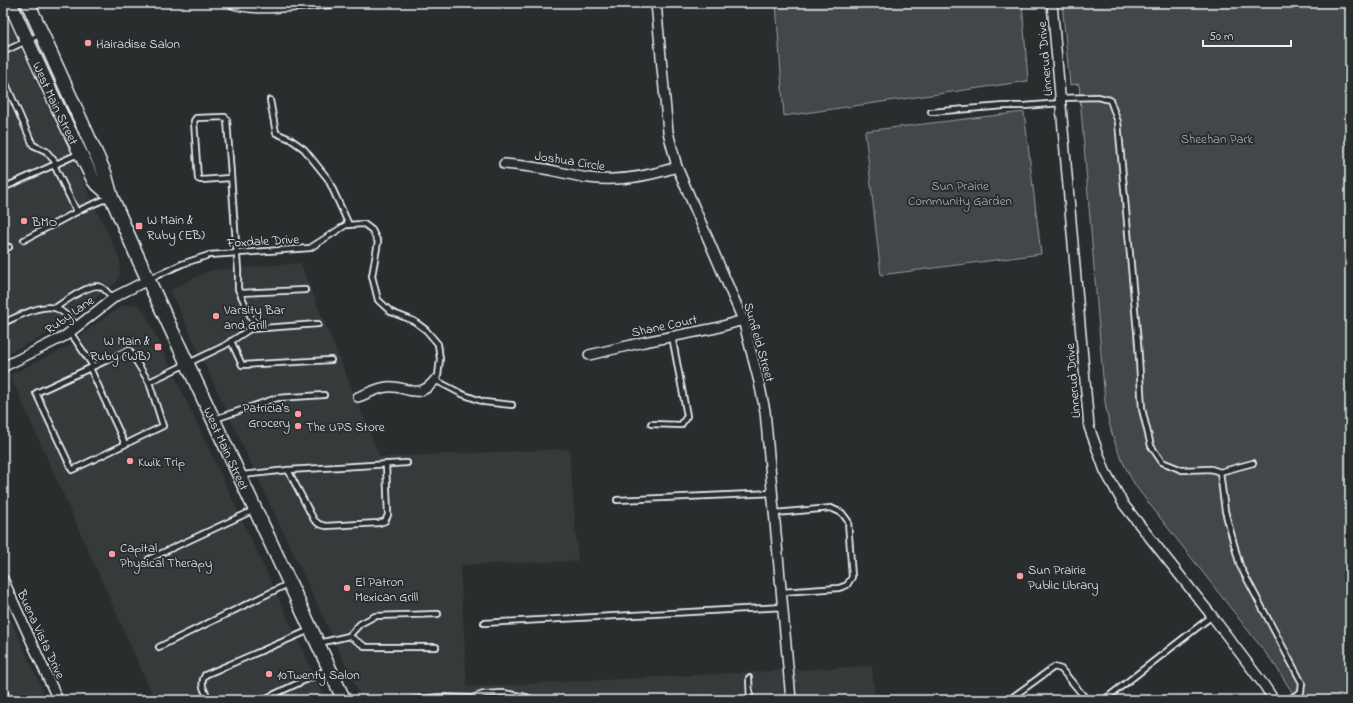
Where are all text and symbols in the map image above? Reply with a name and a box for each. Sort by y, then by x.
street label: Linnerud Drive [1033,21,1058,97]
scale bar [1203,22,1291,48]
text: 50 m [1209,28,1233,46]
place label: Hairadise Salon [96,35,180,54]
marker: Hairadise Salon [83,38,93,48]
street label: West Main Street [27,59,83,149]
park label: Sheehan Park [1181,130,1254,149]
street label: Joshua Circle [533,147,606,176]
park label: Sun Prairie Community Garden [908,177,1012,212]
place label: W Main & Ruby (EB) [147,211,205,246]
place label: BMO [31,213,57,232]
marker: BMO [19,216,29,226]
marker: W Main & Ruby (EB) [134,221,144,231]
street label: Foxdale Drive [226,230,300,253]
street label: Ruby Lane [41,291,99,340]
street label: Sunfield Street [738,300,779,385]
place label: Varsity Bar and Grill [223,301,286,335]
street label: Shane Court [630,310,700,343]
marker: Varsity Bar and Grill [211,311,221,321]
place label: W Main & Ruby (WB) [90,332,150,367]
marker: W Main & Ruby (WB) [153,342,163,352]
street label: Linnerud Drive [1061,343,1086,419]
place label: Patricia's Grocery [242,399,290,434]
street label: West Main Street [198,404,253,494]
marker: Patricia's Grocery [293,409,303,419]
place label: The UPS Store [306,418,385,437]
marker: The UPS Store [293,421,303,431]
place label: Kwik Trip [138,453,185,472]
marker: Kwik Trip [125,456,135,466]
place label: Capital Physical Therapy [120,539,212,574]
marker: Capital Physical Therapy [107,549,117,559]
place label: Sun Prairie Public Library [1028,561,1099,596]
marker: Sun Prairie Public Library [1015,571,1025,581]
place label: El Patron Mexican Grill [355,573,418,607]
marker: El Patron Mexican Grill [342,583,352,593]
street label: Buena Vista Drive [11,586,70,682]
place label: 10Twenty Salon [277,666,360,686]
marker: 10Twenty Salon [264,669,274,679]

